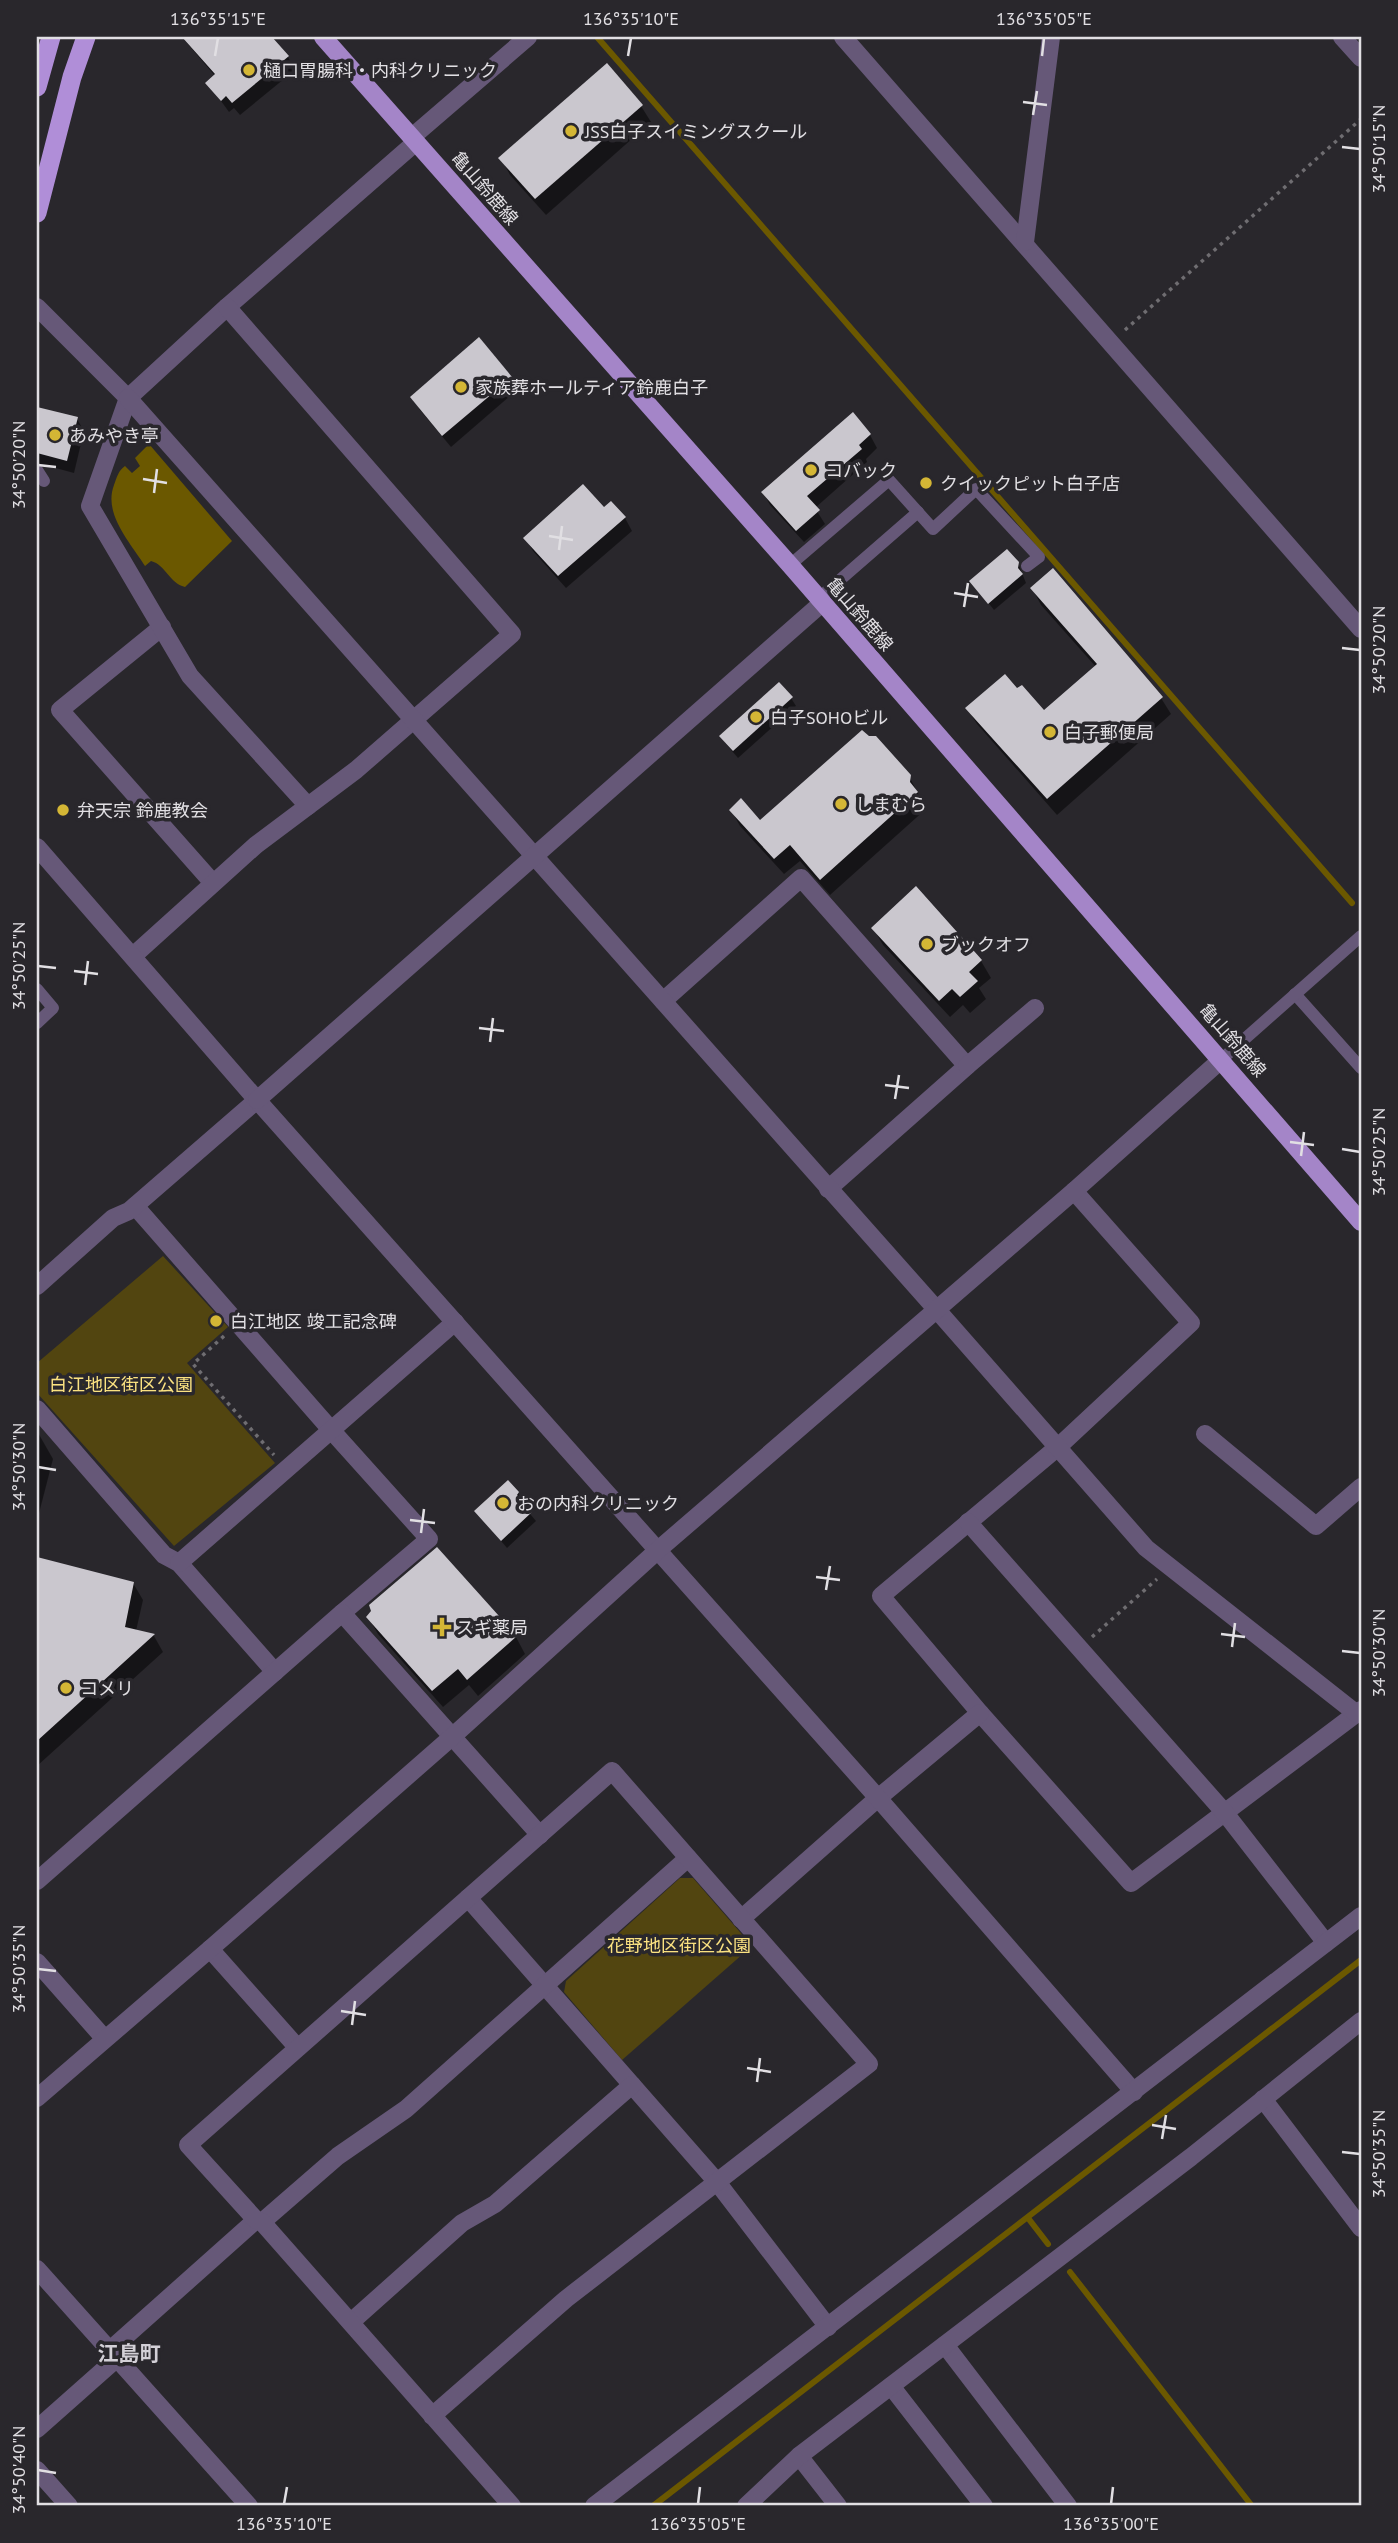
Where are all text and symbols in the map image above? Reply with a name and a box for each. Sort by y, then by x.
text: 136°35'15"E [170,7,266,30]
text: 136°35'10"E [583,7,679,30]
text: 136°35'05"E [996,7,1092,30]
place label: 樋口胃腸科・内科クリニック [263,59,497,82]
marker: 樋口胃腸科・内科クリニック [241,62,257,78]
text: 34°50'15"N [1367,105,1390,193]
place label: JSS白子スイミングスクール [584,120,807,143]
marker: JSS白子スイミングスクール [563,123,579,139]
street label: 亀山鈴鹿線 [447,146,523,230]
place label: 家族葬ホールティア鈴鹿白子 [475,376,708,399]
marker: 家族葬ホールティア鈴鹿白子 [453,379,469,395]
text: 34°50'20"N [7,421,30,509]
place label: あみやき亭 [69,424,159,447]
marker: あみやき亭 [47,427,63,443]
place label: コバック [825,459,897,482]
marker: コバック [803,462,819,478]
place label: クイックピット白子店 [940,472,1120,495]
marker: クイックピット白子店 [918,475,934,491]
street label: 亀山鈴鹿線 [822,572,898,656]
text: 34°50'20"N [1367,606,1390,694]
place label: 白子SOHOビル [770,706,888,729]
marker: 白子SOHOビル [748,709,764,725]
place label: 白子郵便局 [1064,721,1154,744]
marker: 白子郵便局 [1042,724,1058,740]
place label: しまむら [855,793,927,816]
marker: しまむら [833,796,849,812]
place label: 弁天宗 鈴鹿教会 [77,799,208,822]
marker: 弁天宗 鈴鹿教会 [55,802,71,818]
text: 34°50'25"N [7,922,30,1010]
place label: ブックオフ [941,933,1031,956]
marker: ブックオフ [919,936,935,952]
street label: 亀山鈴鹿線 [1195,998,1271,1082]
text: 34°50'25"N [1367,1108,1390,1196]
place label: 白江地区 竣工記念碑 [230,1310,397,1333]
marker: 白江地区 竣工記念碑 [208,1313,224,1329]
park label: 白江地区街区公園 [49,1373,193,1396]
text: 34°50'30"N [7,1423,30,1511]
place label: おの内科クリニック [517,1492,679,1515]
marker: おの内科クリニック [495,1495,511,1511]
text: 34°50'30"N [1367,1609,1390,1697]
place label: スギ薬局 [456,1616,528,1639]
marker: スギ薬局 [434,1619,450,1635]
place label: コメリ [80,1677,134,1700]
marker: コメリ [58,1680,74,1696]
text: 34°50'35"N [7,1925,30,2013]
park label: 花野地区街区公園 [607,1934,751,1957]
text: 34°50'35"N [1367,2110,1390,2198]
district label: 江島町 [98,2340,161,2367]
text: 34°50'40"N [7,2426,30,2514]
text: 136°35'10"E [236,2512,332,2535]
text: 136°35'05"E [650,2512,746,2535]
text: 136°35'00"E [1063,2512,1159,2535]

